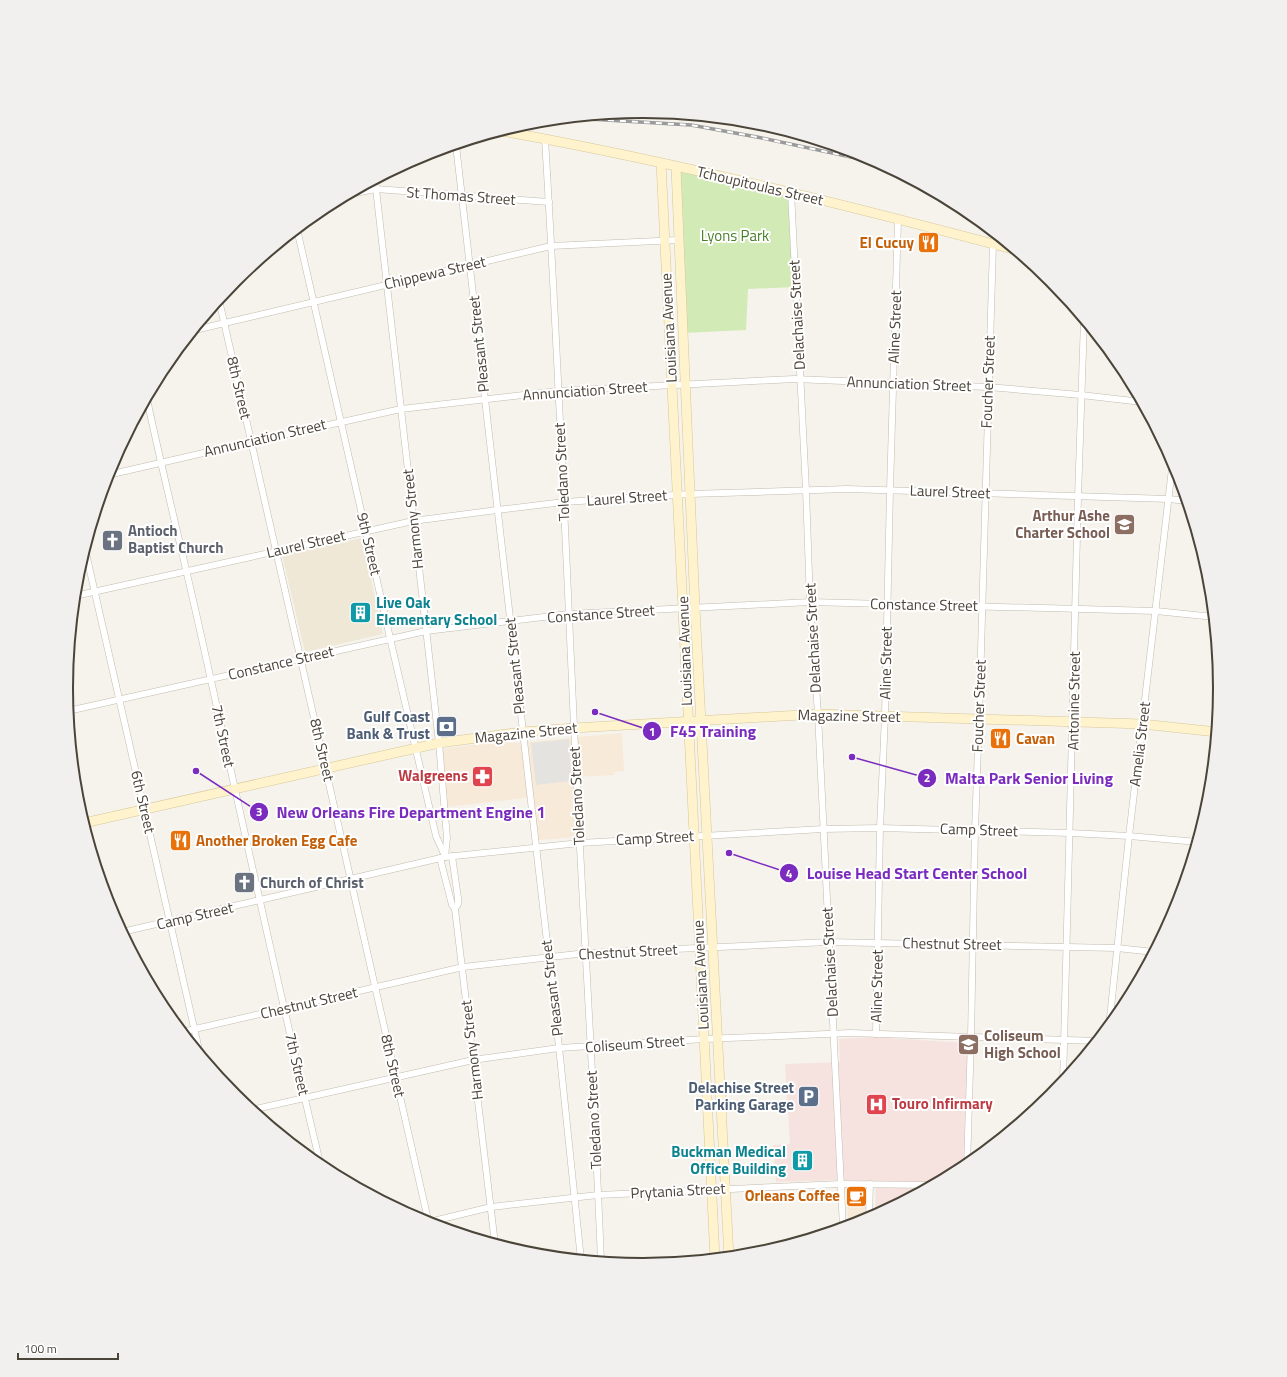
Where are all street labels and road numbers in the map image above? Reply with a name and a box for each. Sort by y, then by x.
street label: Tchoupitoulas Street [695,160,826,211]
street label: St Thomas Street [406,180,517,211]
street label: Chippewa Street [382,249,489,295]
street label: Delachaise Street [782,259,811,371]
street label: Louisiana Avenue [654,273,683,383]
street label: Aline Street [882,289,907,364]
street label: Pleasant Street [462,294,495,394]
street label: Foucher Street [974,334,1001,429]
street label: 8th Street [221,354,258,422]
street label: Annunciation Street [846,370,973,397]
street label: Annunciation Street [522,375,649,406]
street label: Annunciation Street [201,412,329,463]
street label: Toledano Street [547,421,576,522]
street label: Harmony Street [396,467,429,570]
street label: Laurel Street [909,479,991,504]
street label: Laurel Street [586,483,669,512]
street label: 9th Street [351,510,388,578]
street label: Laurel Street [264,523,349,564]
street label: Delachaise Street [798,582,827,694]
street label: Constance Street [870,592,979,617]
street label: Louisiana Avenue [671,596,698,706]
street label: Constance Street [546,598,656,629]
street label: Pleasant Street [498,616,531,716]
street label: Aline Street [873,625,898,700]
street label: Constance Street [226,639,337,686]
street label: Antonine Street [1061,651,1086,751]
street label: Foucher Street [965,658,992,753]
street label: Amelia Street [1123,699,1156,788]
street label: 7th Street [206,702,242,770]
street label: Magazine Street [797,703,901,728]
street label: 8th Street [304,716,341,784]
street label: Magazine Street [473,716,579,749]
street label: Toledano Street [562,745,591,846]
street label: 6th Street [125,768,162,836]
street label: Camp Street [940,817,1019,842]
street label: Camp Street [615,824,695,851]
street label: Camp Street [154,895,236,936]
street label: Delachaise Street [815,906,844,1018]
street label: Louisiana Avenue [686,920,715,1030]
street label: Chestnut Street [902,931,1003,956]
street label: Chestnut Street [578,937,679,966]
street label: Pleasant Street [534,938,569,1038]
street label: Aline Street [864,948,889,1023]
street label: Chestnut Street [258,980,361,1025]
street label: Harmony Street [454,998,489,1101]
street label: Coliseum Street [584,1029,686,1058]
street label: 7th Street [279,1030,316,1098]
street label: 8th Street [375,1032,412,1100]
street label: Toledano Street [579,1069,608,1170]
street label: Prytania Street [630,1176,727,1204]

